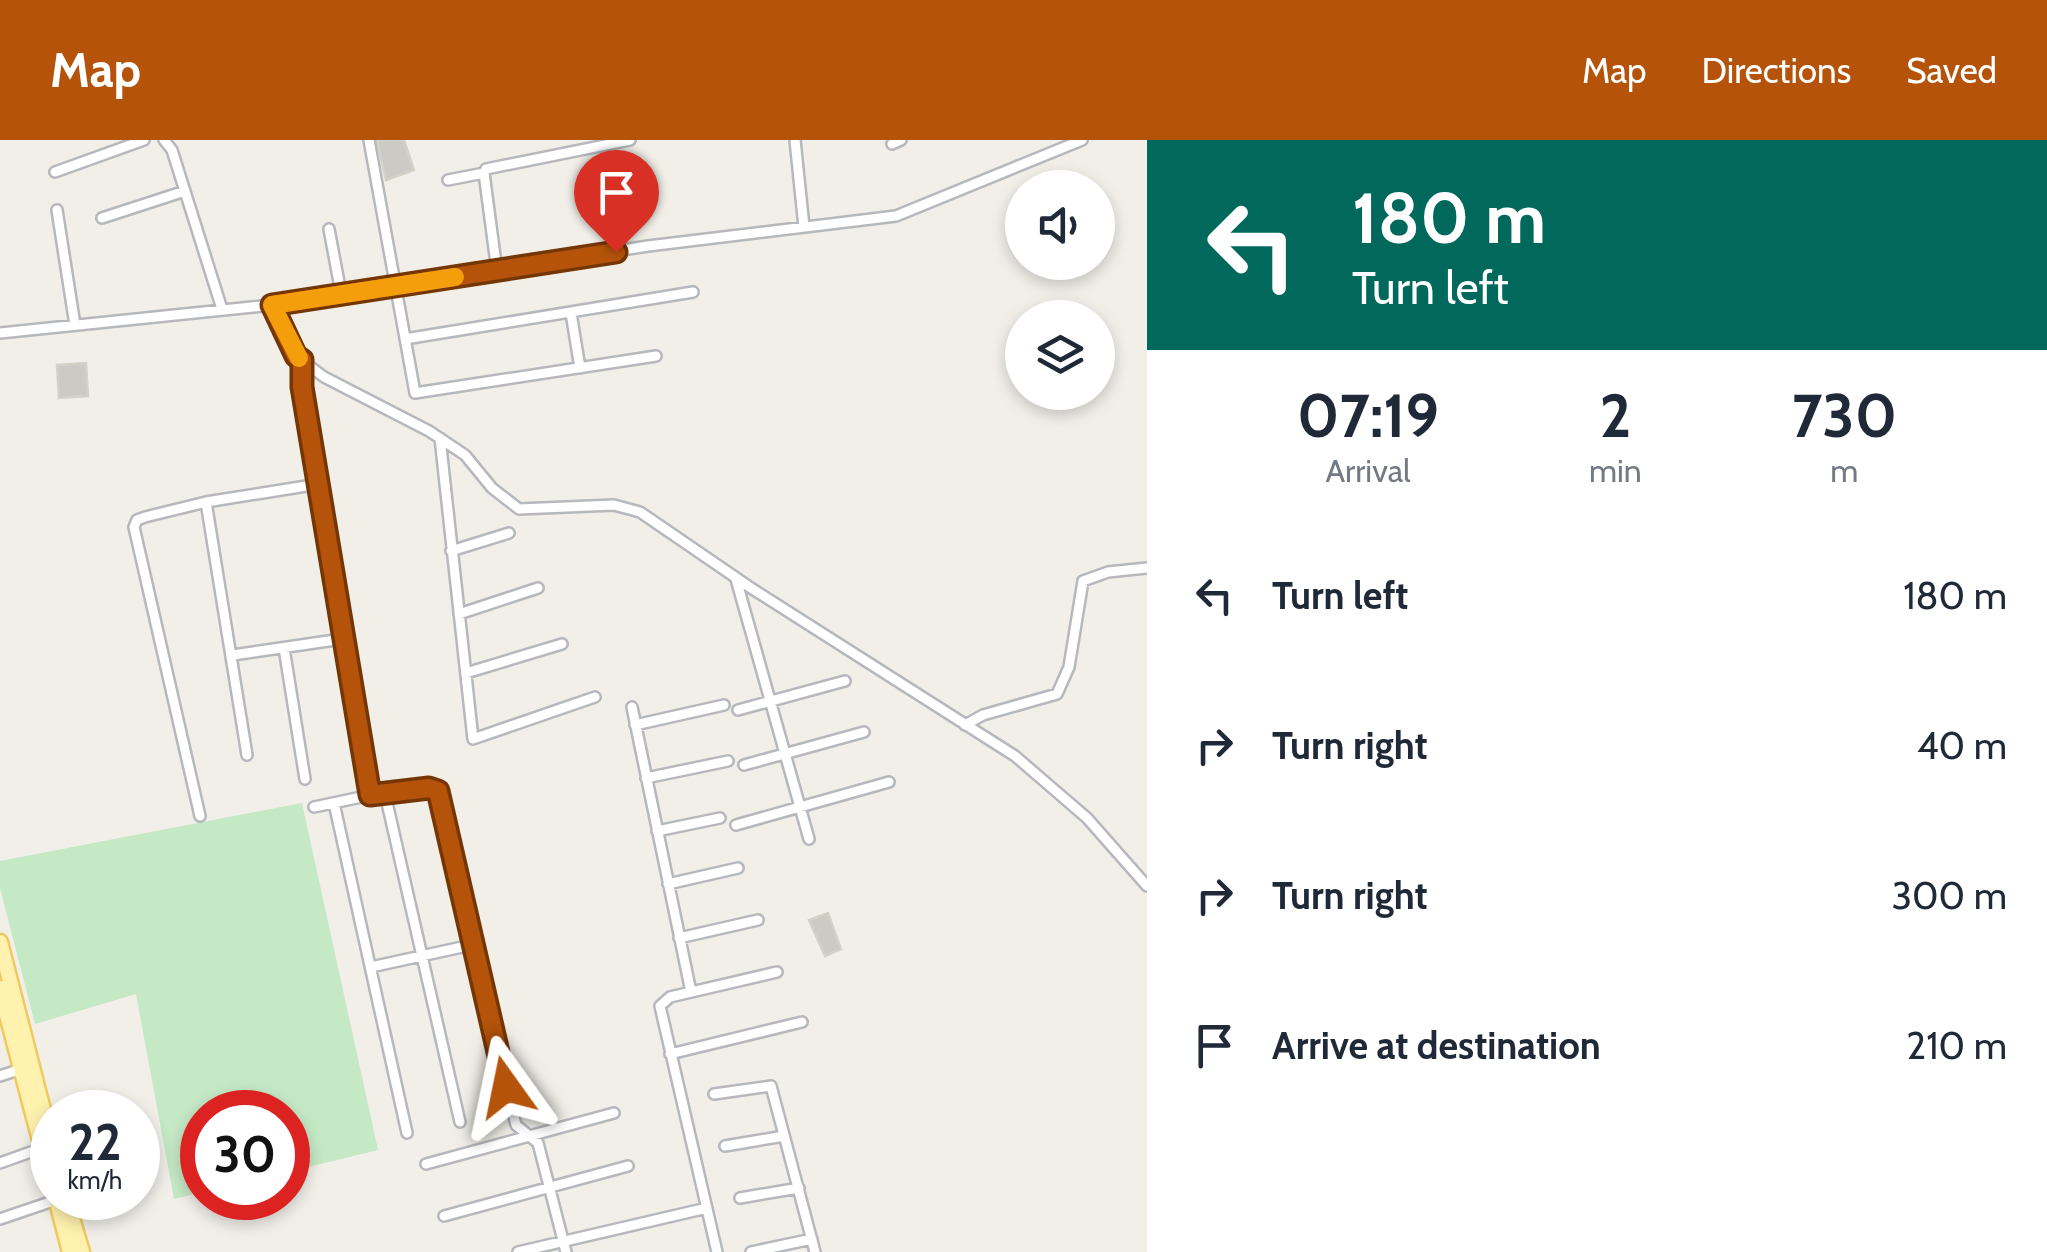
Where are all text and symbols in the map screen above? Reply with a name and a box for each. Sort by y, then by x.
text: Map [50,41,141,99]
text: Map [1582,49,1647,92]
text: Directions [1702,49,1851,92]
text: Saved [1906,49,1997,92]
pin [574,150,659,253]
icon: arrive [589,165,644,220]
map controls [1005,170,1115,410]
button: sound [1005,170,1115,280]
text: 180 m [1352,175,1546,261]
icon: left [1187,180,1317,310]
text: Turn left [1352,261,1509,315]
button: layers [1005,300,1115,410]
text: 07:19 [1297,379,1439,452]
text: 2 [1600,379,1631,452]
text: 730 [1792,379,1897,452]
text: Arrival [1325,451,1411,490]
text: min [1589,451,1642,490]
text: m [1830,451,1858,490]
icon: left [1187,568,1242,623]
text: Turn left [1272,572,1408,619]
text: 180 m [1903,572,2007,619]
icon: right [1187,718,1242,773]
text: Turn right [1272,722,1428,769]
text: 40 m [1917,722,2007,769]
icon: right [1187,868,1242,923]
text: Turn right [1272,872,1428,919]
text: 300 m [1892,872,2007,919]
icon: arrive [1187,1018,1242,1073]
text: Arrive at destination [1272,1022,1601,1069]
text: 210 m [1906,1022,2007,1069]
position arrow [454,1035,558,1139]
speed limit sign: 30 [180,1090,310,1220]
text: 22 [69,1112,121,1173]
text: km/h [68,1165,122,1195]

